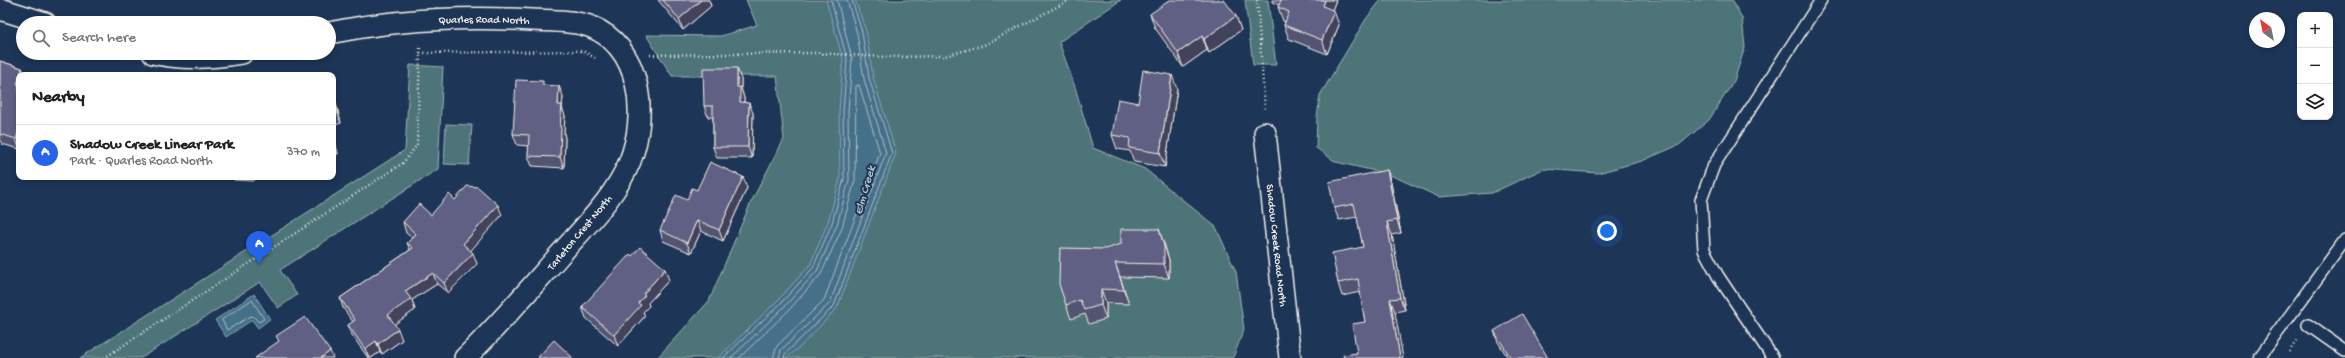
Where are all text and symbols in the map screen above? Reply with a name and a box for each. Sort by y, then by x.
north arrow [2249,12,2285,48]
map controls [2297,12,2333,120]
button: + [2297,12,2333,48]
street label: Quarles Road North [438,14,530,28]
search box [16,16,336,60]
icon: search [30,27,52,49]
text: Search here [62,29,136,47]
button: − [2297,48,2333,84]
button: layers [2297,84,2333,120]
text: Nearby [32,88,85,108]
text: Shadow Creek Linear Park [70,136,234,154]
text: A [41,145,49,160]
text: 370 m [287,145,320,160]
text: Park · Quarles Road North [70,154,213,169]
water label: Elm Creek [852,163,880,216]
street label: Shadow Creek Road North [1263,184,1288,307]
street label: Tarleton Crest North [545,193,615,274]
your location [1597,221,1617,241]
pin: A [246,231,272,264]

